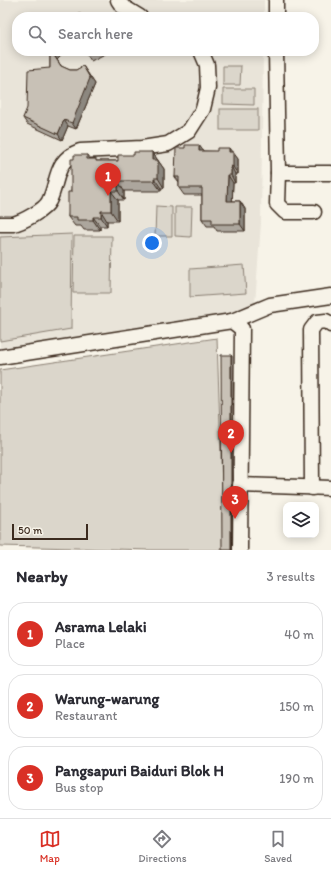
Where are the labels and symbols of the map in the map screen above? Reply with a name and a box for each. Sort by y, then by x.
pin: 1 [95,163,121,196]
your location [142,233,162,253]
pin: 2 [218,420,244,453]
pin: 3 [222,486,248,519]
scale bar [12,522,88,541]

